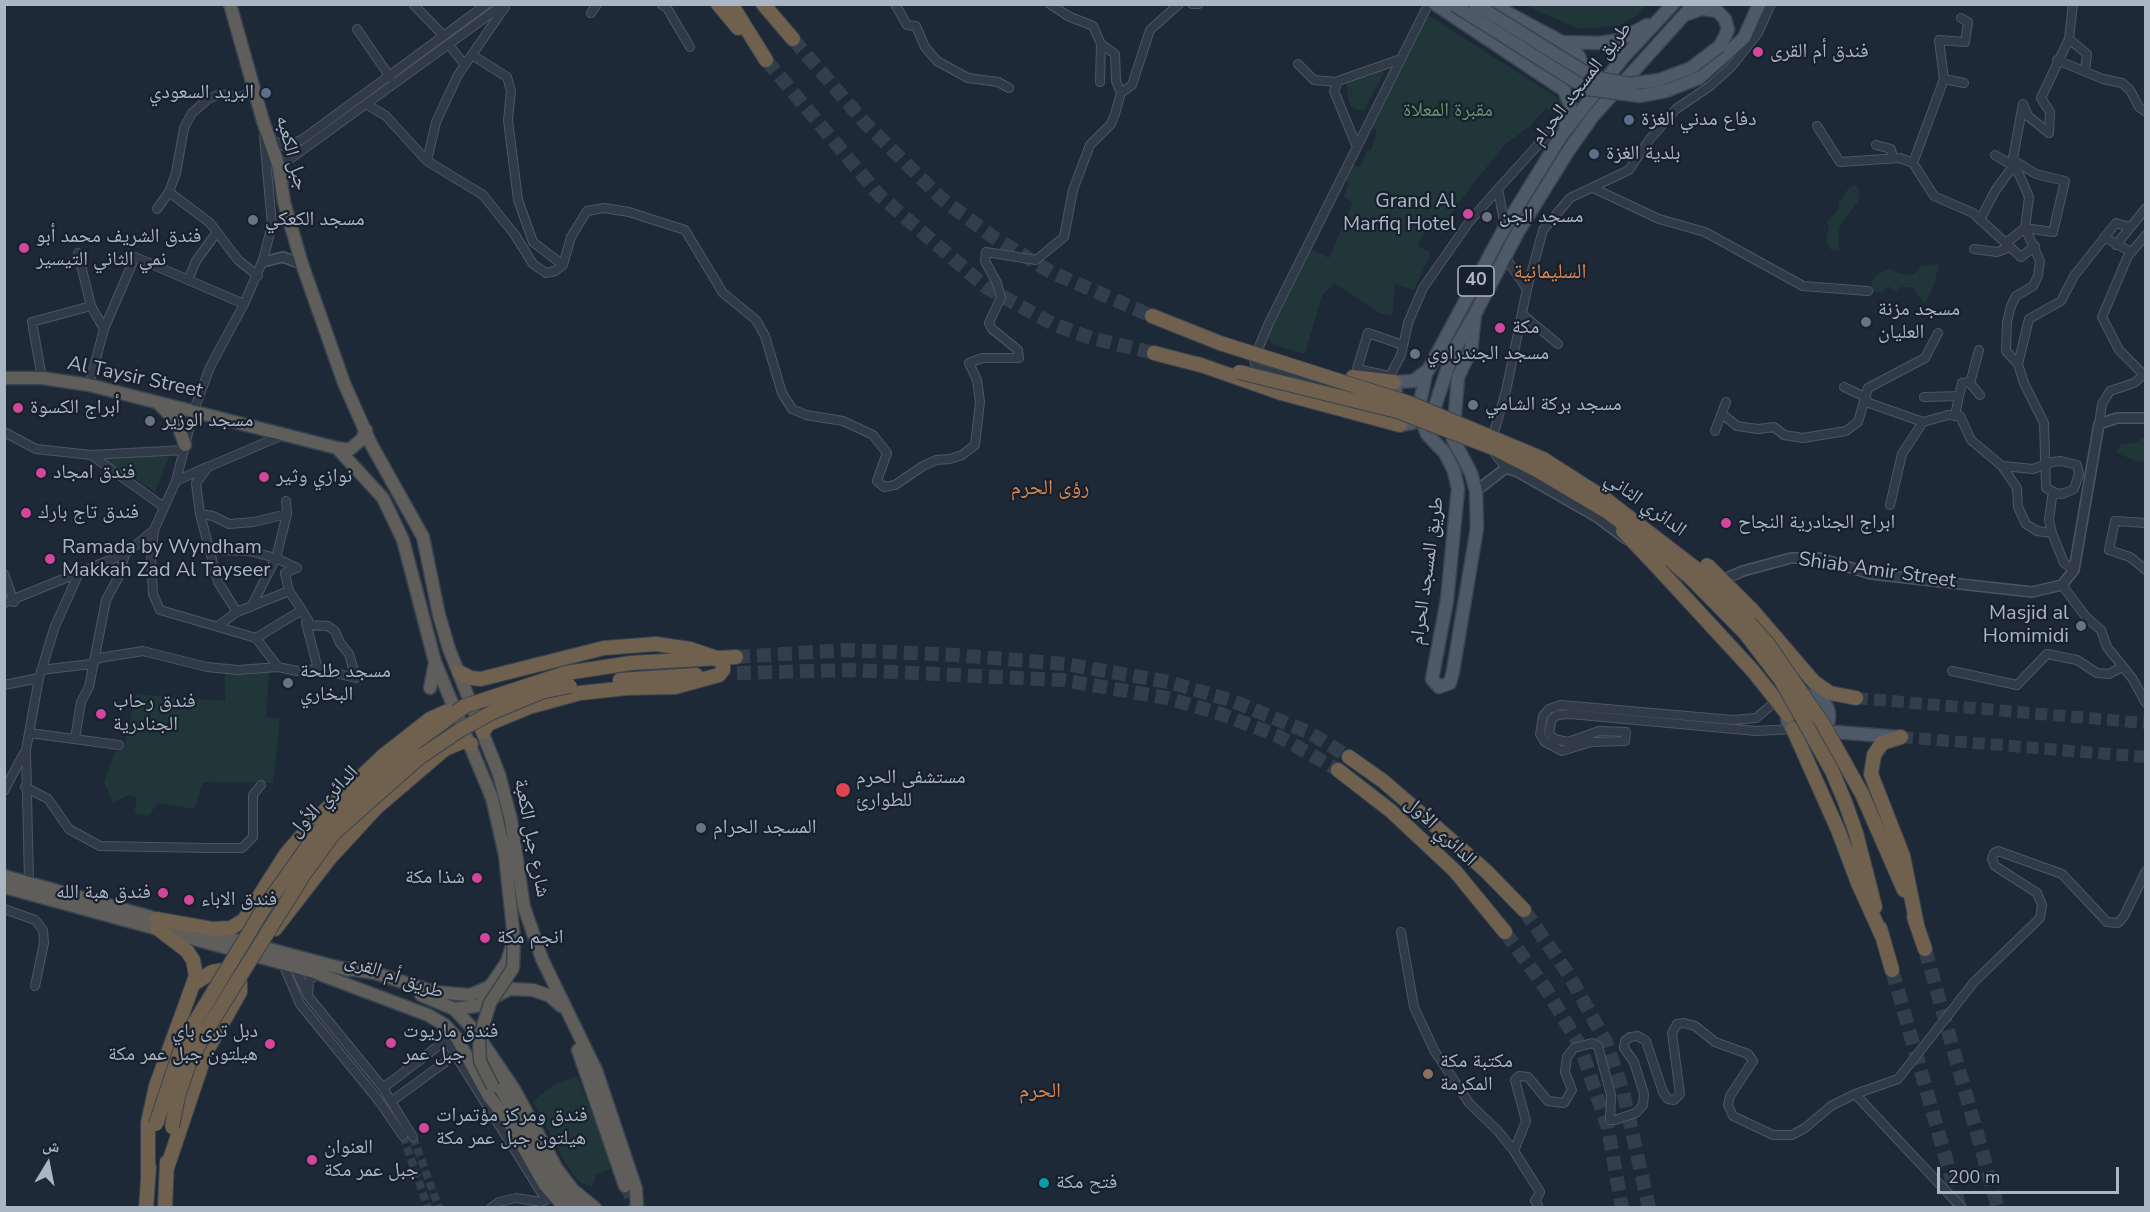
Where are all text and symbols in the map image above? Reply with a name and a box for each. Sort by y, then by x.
street label: طريق المسجد الحرام [1527,18,1637,150]
place label: فندق أم القرى [1770,40,1869,64]
marker: فندق أم القرى [1751,45,1765,59]
place label: البريد السعودي [149,81,254,105]
marker: البريد السعودي [259,86,273,100]
park label: مقبرة المعلاة [1403,99,1493,123]
place label: دفاع مدني الغزة [1641,108,1756,132]
street label: جبل الكعبه [269,113,313,193]
marker: دفاع مدني الغزة [1622,113,1636,127]
place label: بلدية الغزة [1606,142,1680,166]
marker: بلدية الغزة [1587,147,1601,161]
place label: Grand Al Marfiq Hotel [1343,190,1456,237]
place label: مسجد الجن [1499,205,1583,229]
marker: Grand Al Marfiq Hotel [1461,207,1475,221]
place label: مسجد الكعكي [265,208,365,232]
marker: مسجد الجن [1480,210,1494,224]
marker: مسجد الكعكي [246,213,260,227]
place label: فندق الشريف محمد أبو نمي الثاني التيسير [36,225,201,272]
marker: فندق الشريف محمد أبو نمي الثاني التيسير [17,241,31,255]
district label: السليمانية [1514,260,1586,286]
road number: 40 [1458,266,1494,296]
place label: مسجد مزنة العليان [1878,298,1960,345]
marker: مسجد مزنة العليان [1859,315,1873,329]
place label: مكة [1512,316,1539,340]
marker: مكة [1493,321,1507,335]
place label: مسجد الجندراوي [1427,342,1549,366]
marker: مسجد الجندراوي [1408,347,1422,361]
street label: Al Taysir Street [65,352,205,404]
place label: مسجد بركة الشامي [1485,393,1622,417]
place label: أبراج الكسوة [30,396,120,420]
marker: مسجد بركة الشامي [1466,398,1480,412]
marker: أبراج الكسوة [11,401,25,415]
place label: مسجد الوزير [162,409,253,433]
marker: مسجد الوزير [143,414,157,428]
place label: فندق امجاد [53,461,135,485]
place label: نوازي وثير [276,465,352,489]
marker: فندق امجاد [34,466,48,480]
street label: الدائري الثاني [1600,467,1690,543]
marker: نوازي وثير [257,470,271,484]
district label: رؤى الحرم [1011,476,1089,502]
street label: طريق المسجد الحرام [1406,495,1450,647]
place label: فندق تاج بارك [38,501,139,525]
marker: فندق تاج بارك [19,506,33,520]
place label: ابراج الجنادرية النجاح [1738,511,1895,535]
marker: ابراج الجنادرية النجاح [1719,516,1733,530]
place label: Ramada by Wyndham Makkah Zad Al Tayseer [62,536,270,583]
street label: Shiab Amir Street [1797,548,1957,594]
marker: Ramada by Wyndham Makkah Zad Al Tayseer [43,552,57,566]
place label: Masjid al Homimidi [1983,602,2069,649]
marker: Masjid al Homimidi [2074,619,2088,633]
place label: مسجد طلحة البخاري [300,660,391,707]
marker: مسجد طلحة البخاري [281,676,295,690]
place label: فندق رحاب الجنادرية [113,690,196,737]
marker: فندق رحاب الجنادرية [94,707,108,721]
street label: الدائري الأول [284,761,364,843]
place label: مستشفى الحرم للطوارئ [856,766,966,813]
street label: شارع جبل الكعبة [508,777,554,899]
marker: مستشفى الحرم للطوارئ [834,781,852,799]
street label: الدائري الأول [1399,792,1481,872]
place label: المسجد الحرام [713,816,816,840]
marker: المسجد الحرام [694,821,708,835]
place label: شذا مكة [405,866,465,890]
marker: شذا مكة [470,871,484,885]
place label: فندق هبة الله [56,881,151,905]
marker: فندق هبة الله [156,886,170,900]
place label: فندق الاباء [201,888,277,912]
marker: فندق الاباء [182,893,196,907]
place label: انجم مكة [497,926,564,950]
marker: انجم مكة [478,931,492,945]
street label: طريق أم القرى [341,949,447,1005]
place label: دبل ترى باي هيلتون جبل عمر مكة [108,1020,258,1067]
place label: فندق ماريوت جبل عمر [403,1020,498,1067]
marker: فندق ماريوت جبل عمر [384,1036,398,1050]
marker: دبل ترى باي هيلتون جبل عمر مكة [263,1037,277,1051]
place label: مكتبة مكة المكرمة [1440,1050,1513,1097]
marker: مكتبة مكة المكرمة [1421,1067,1435,1081]
district label: الحرم [1019,1079,1061,1105]
place label: فندق ومركز مؤتمرات هيلتون جبل عمر مكة [436,1104,588,1151]
marker: فندق ومركز مؤتمرات هيلتون جبل عمر مكة [417,1121,431,1135]
north arrow [18,1134,78,1194]
text: ش [41,1134,61,1159]
place label: العنوان جبل عمر مكة [324,1136,418,1183]
marker: العنوان جبل عمر مكة [305,1153,319,1167]
scale bar [1940,1155,2122,1193]
text: 200 m [1948,1165,2000,1189]
place label: فتح مكة [1056,1171,1117,1195]
marker: فتح مكة [1037,1176,1051,1190]

